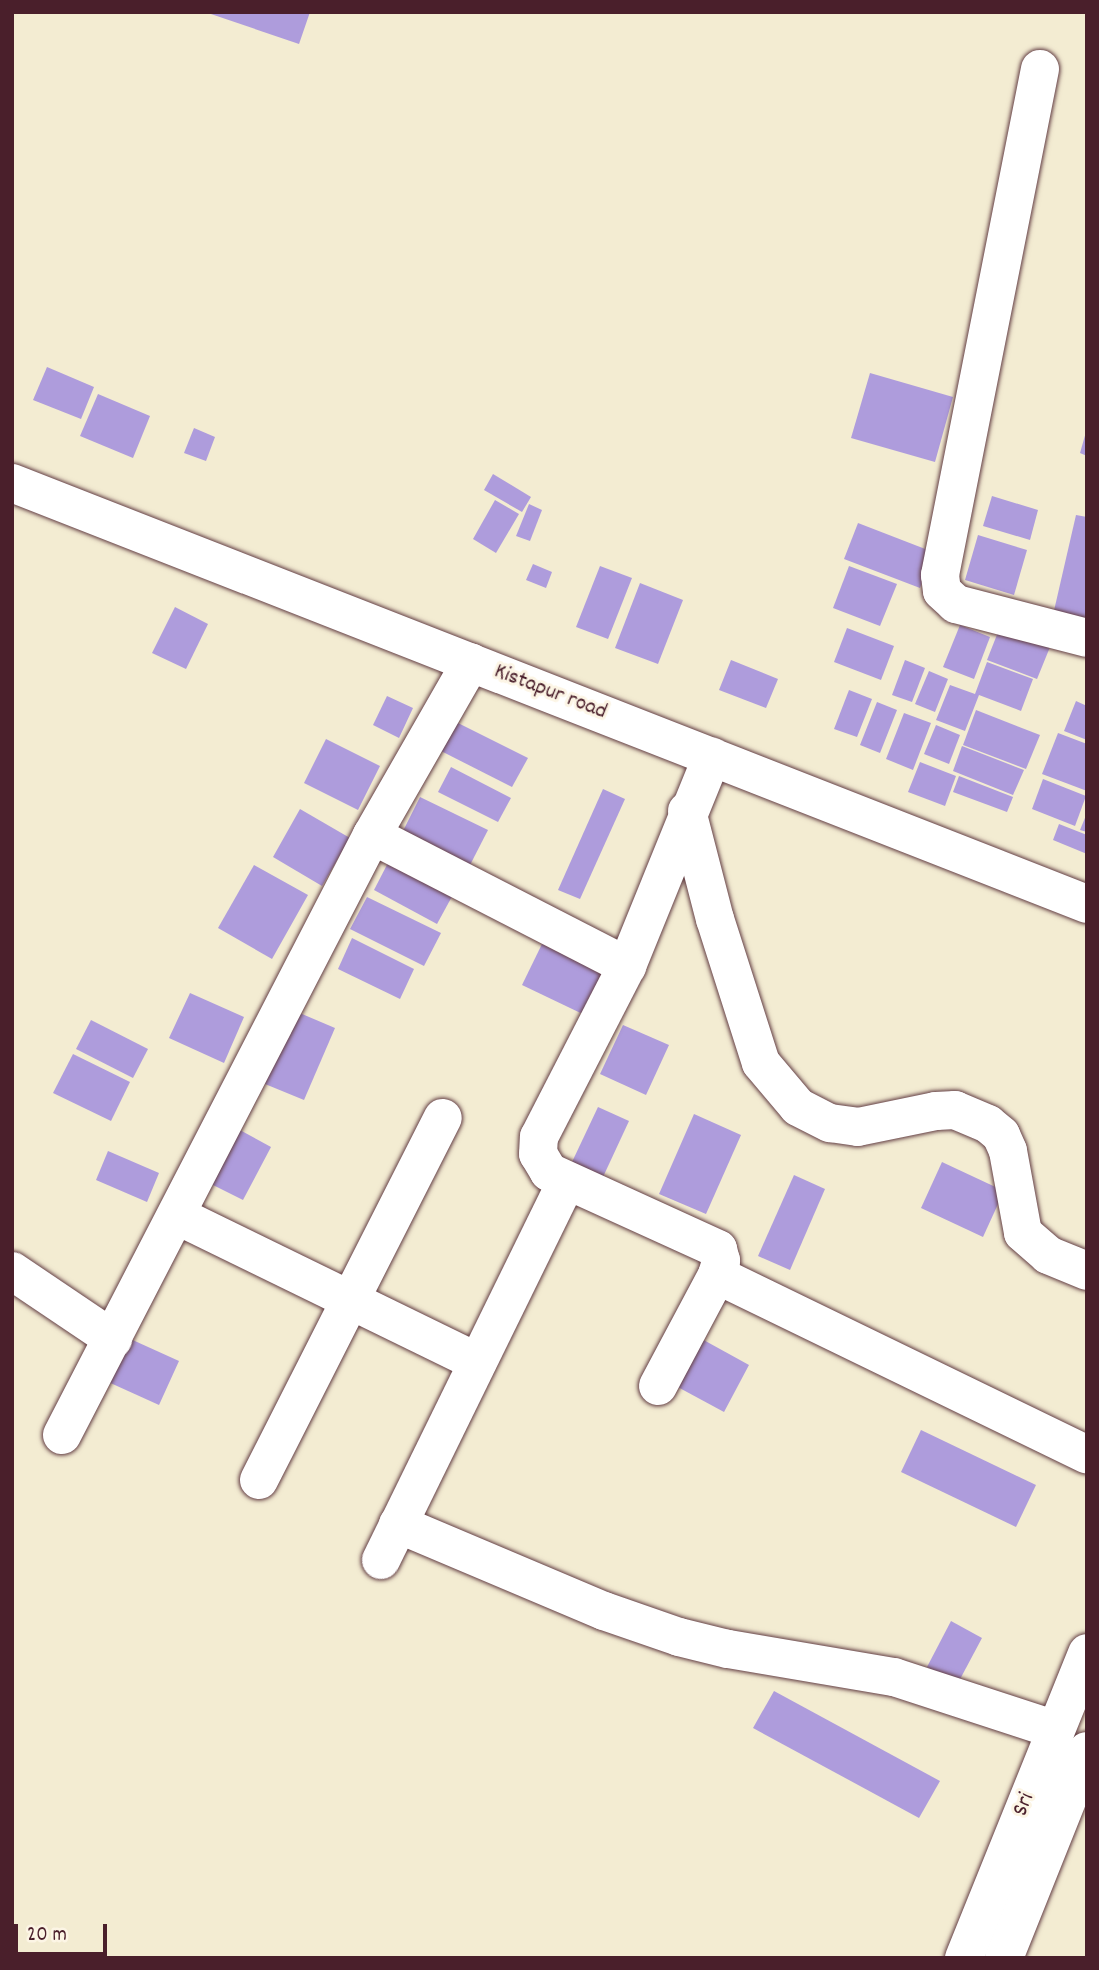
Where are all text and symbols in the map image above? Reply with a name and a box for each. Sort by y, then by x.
street label: Kistapur road [490,659,610,727]
street label: Sri [1008,1789,1042,1821]
scale bar [18,1910,110,1954]
text: 20 m [27,1921,67,1951]

